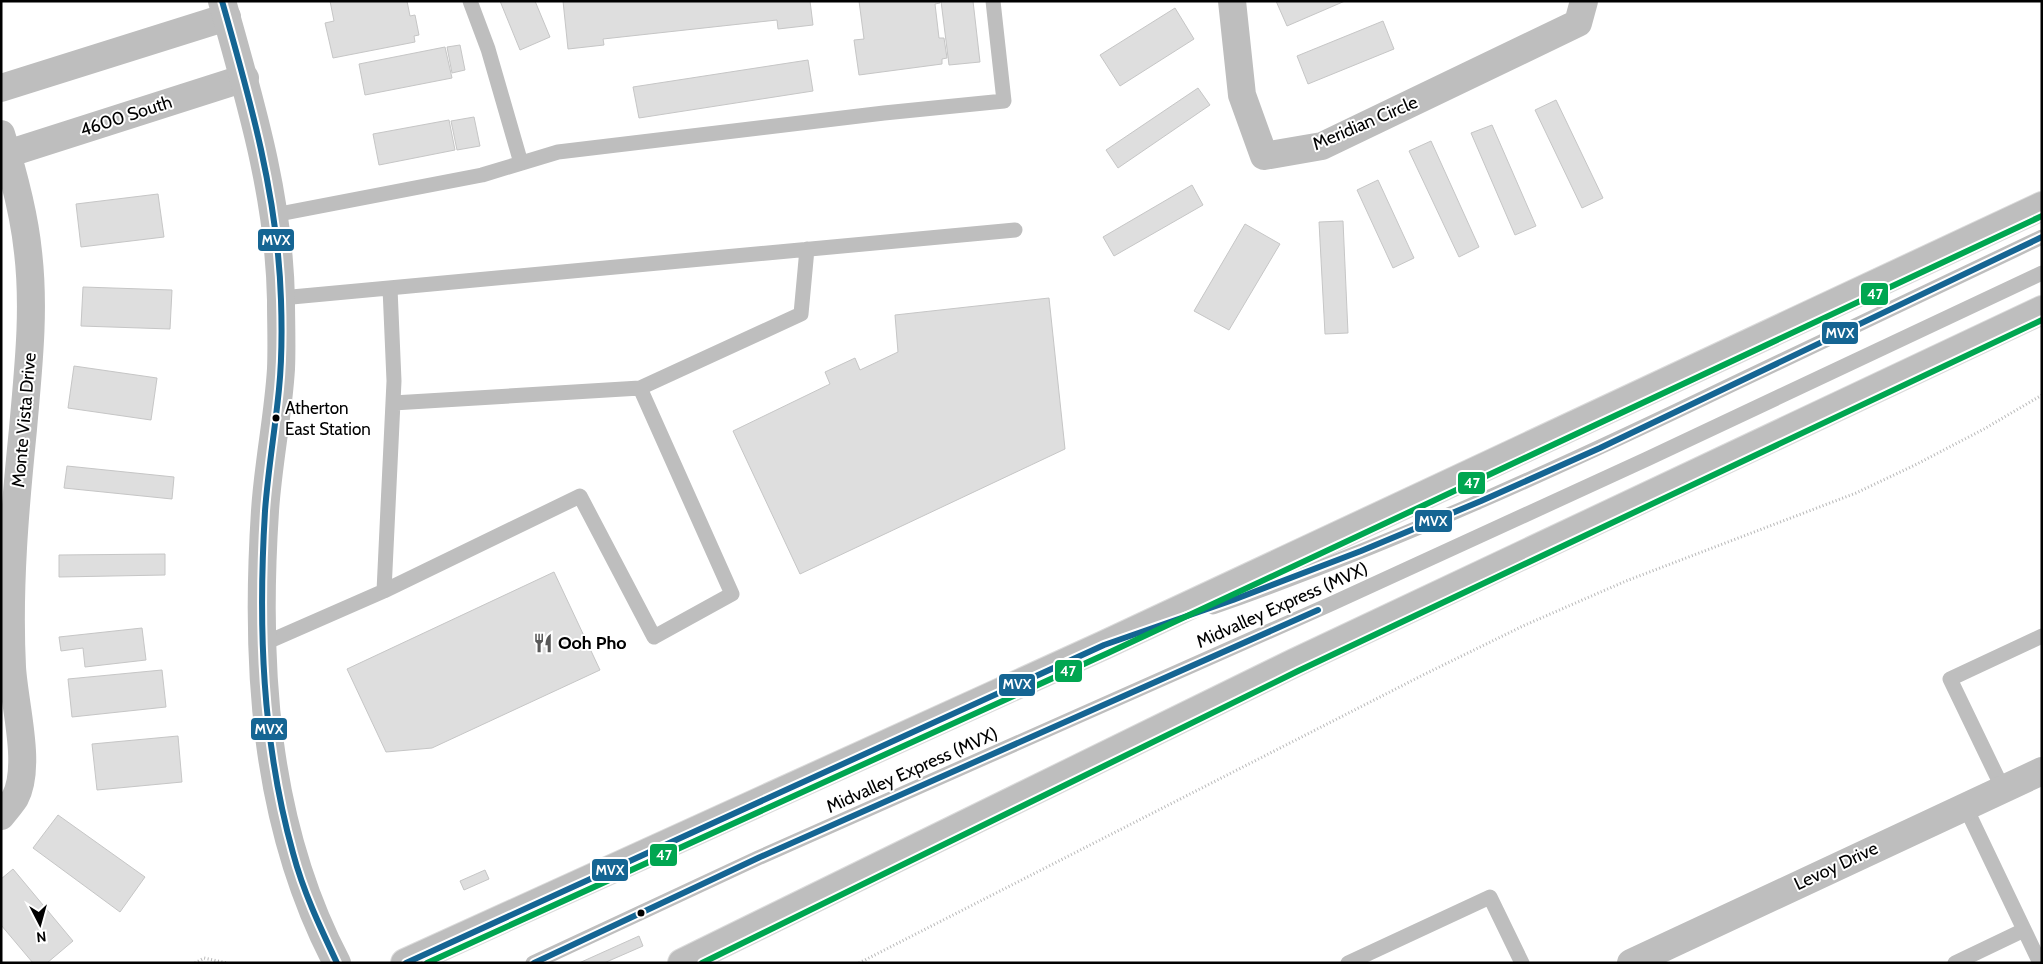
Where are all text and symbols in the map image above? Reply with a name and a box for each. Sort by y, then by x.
street label: 4600 South [77,91,175,141]
street label: Meridian Circle [1309,91,1421,155]
line badge: MVX [257,228,295,252]
text: MVX [262,231,291,249]
line badge: 47 [1860,282,1889,306]
text: 47 [1867,285,1884,303]
line badge: MVX [1821,321,1859,345]
text: MVX [1826,324,1855,342]
street label: Monte Vista Drive [7,351,41,489]
place label: Atherton East Station [285,398,371,439]
marker: Atherton East Station [271,413,281,423]
line badge: 47 [1457,471,1486,495]
text: 47 [1464,474,1481,492]
line badge: MVX [1414,509,1453,533]
text: MVX [1419,512,1448,530]
street label: Midvalley Express (MVX) [1193,557,1371,653]
restaurant icon: Ooh Pho [532,632,554,654]
place label: Ooh Pho [558,632,627,654]
line badge: 47 [1054,659,1083,683]
text: 47 [1060,662,1077,680]
line badge: MVX [998,673,1036,697]
text: MVX [1003,675,1032,693]
line badge: MVX [250,717,288,741]
text: MVX [255,720,284,738]
street label: Midvalley Express (MVX) [823,722,1001,818]
street label: Levoy Drive [1791,837,1881,895]
line badge: 47 [649,843,678,867]
text: 47 [656,846,673,864]
line badge: MVX [591,858,629,882]
text: MVX [596,861,625,879]
north arrow [15,899,65,949]
unlabelled marker [636,908,646,918]
text: N [35,927,47,946]

